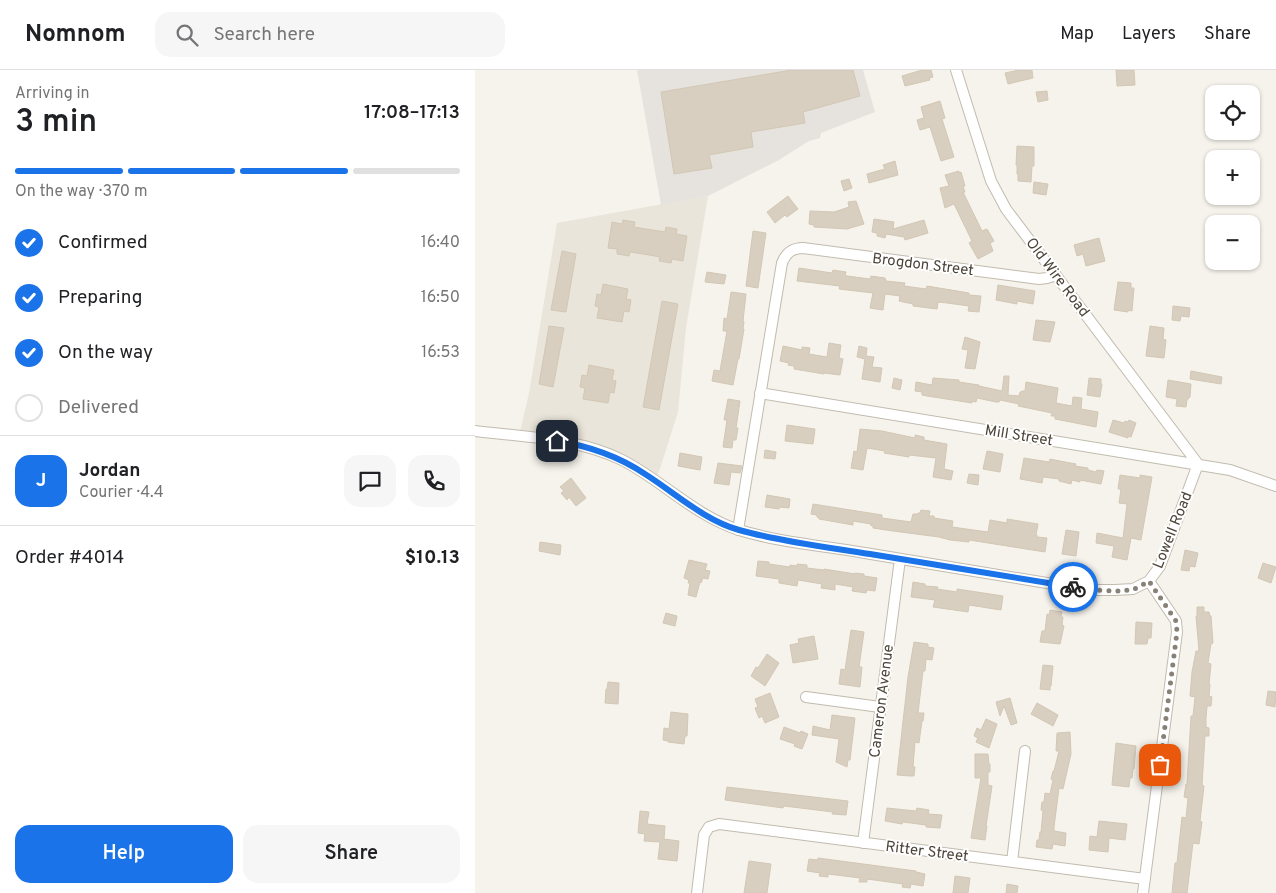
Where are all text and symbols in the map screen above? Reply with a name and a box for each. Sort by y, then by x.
search box [155,12,505,57]
text: Nomnom [25,20,125,50]
icon: search [173,21,201,49]
text: Search here [213,23,315,47]
text: Map [1060,23,1094,46]
text: Layers [1122,23,1176,46]
text: Share [1204,23,1251,46]
text: Arriving in [15,84,90,104]
map controls [1205,85,1260,270]
button: locate [1205,85,1260,140]
text: 17:08–17:13 [364,101,460,125]
text: 3 min [15,103,97,143]
button: + [1205,150,1260,205]
text: On the way · 370 m [15,182,147,202]
button: − [1205,215,1260,270]
icon: check [15,229,43,257]
text: Confirmed [58,231,148,255]
text: 16:40 [421,233,460,253]
street label: Old Wire Road [1021,234,1093,321]
street label: Brogdon Street [871,250,975,281]
icon: check [15,284,43,312]
text: Preparing [58,286,142,310]
text: 16:50 [421,288,460,308]
icon: check [15,339,43,367]
text: On the way [58,341,153,365]
text: 16:53 [421,343,460,363]
text: Delivered [58,396,139,420]
pin [536,420,578,462]
street label: Mill Street [983,422,1054,451]
icon: home [543,427,571,455]
button: chat [344,455,396,507]
button: phone [408,455,460,507]
text: Jordan [79,459,141,483]
text: J [36,469,46,493]
text: Courier · 4.4 [79,483,164,503]
street label: Lowell Road [1149,489,1197,572]
text: Order #4014 [15,546,124,570]
text: $10.13 [405,546,460,570]
courier [1048,562,1098,612]
icon: bike [1059,573,1087,601]
street label: Cameron Avenue [866,643,899,759]
pin [1139,744,1181,786]
icon: bag [1146,751,1174,779]
button: Help [15,825,233,883]
button: Share [243,825,460,883]
street label: Ritter Street [884,838,969,867]

